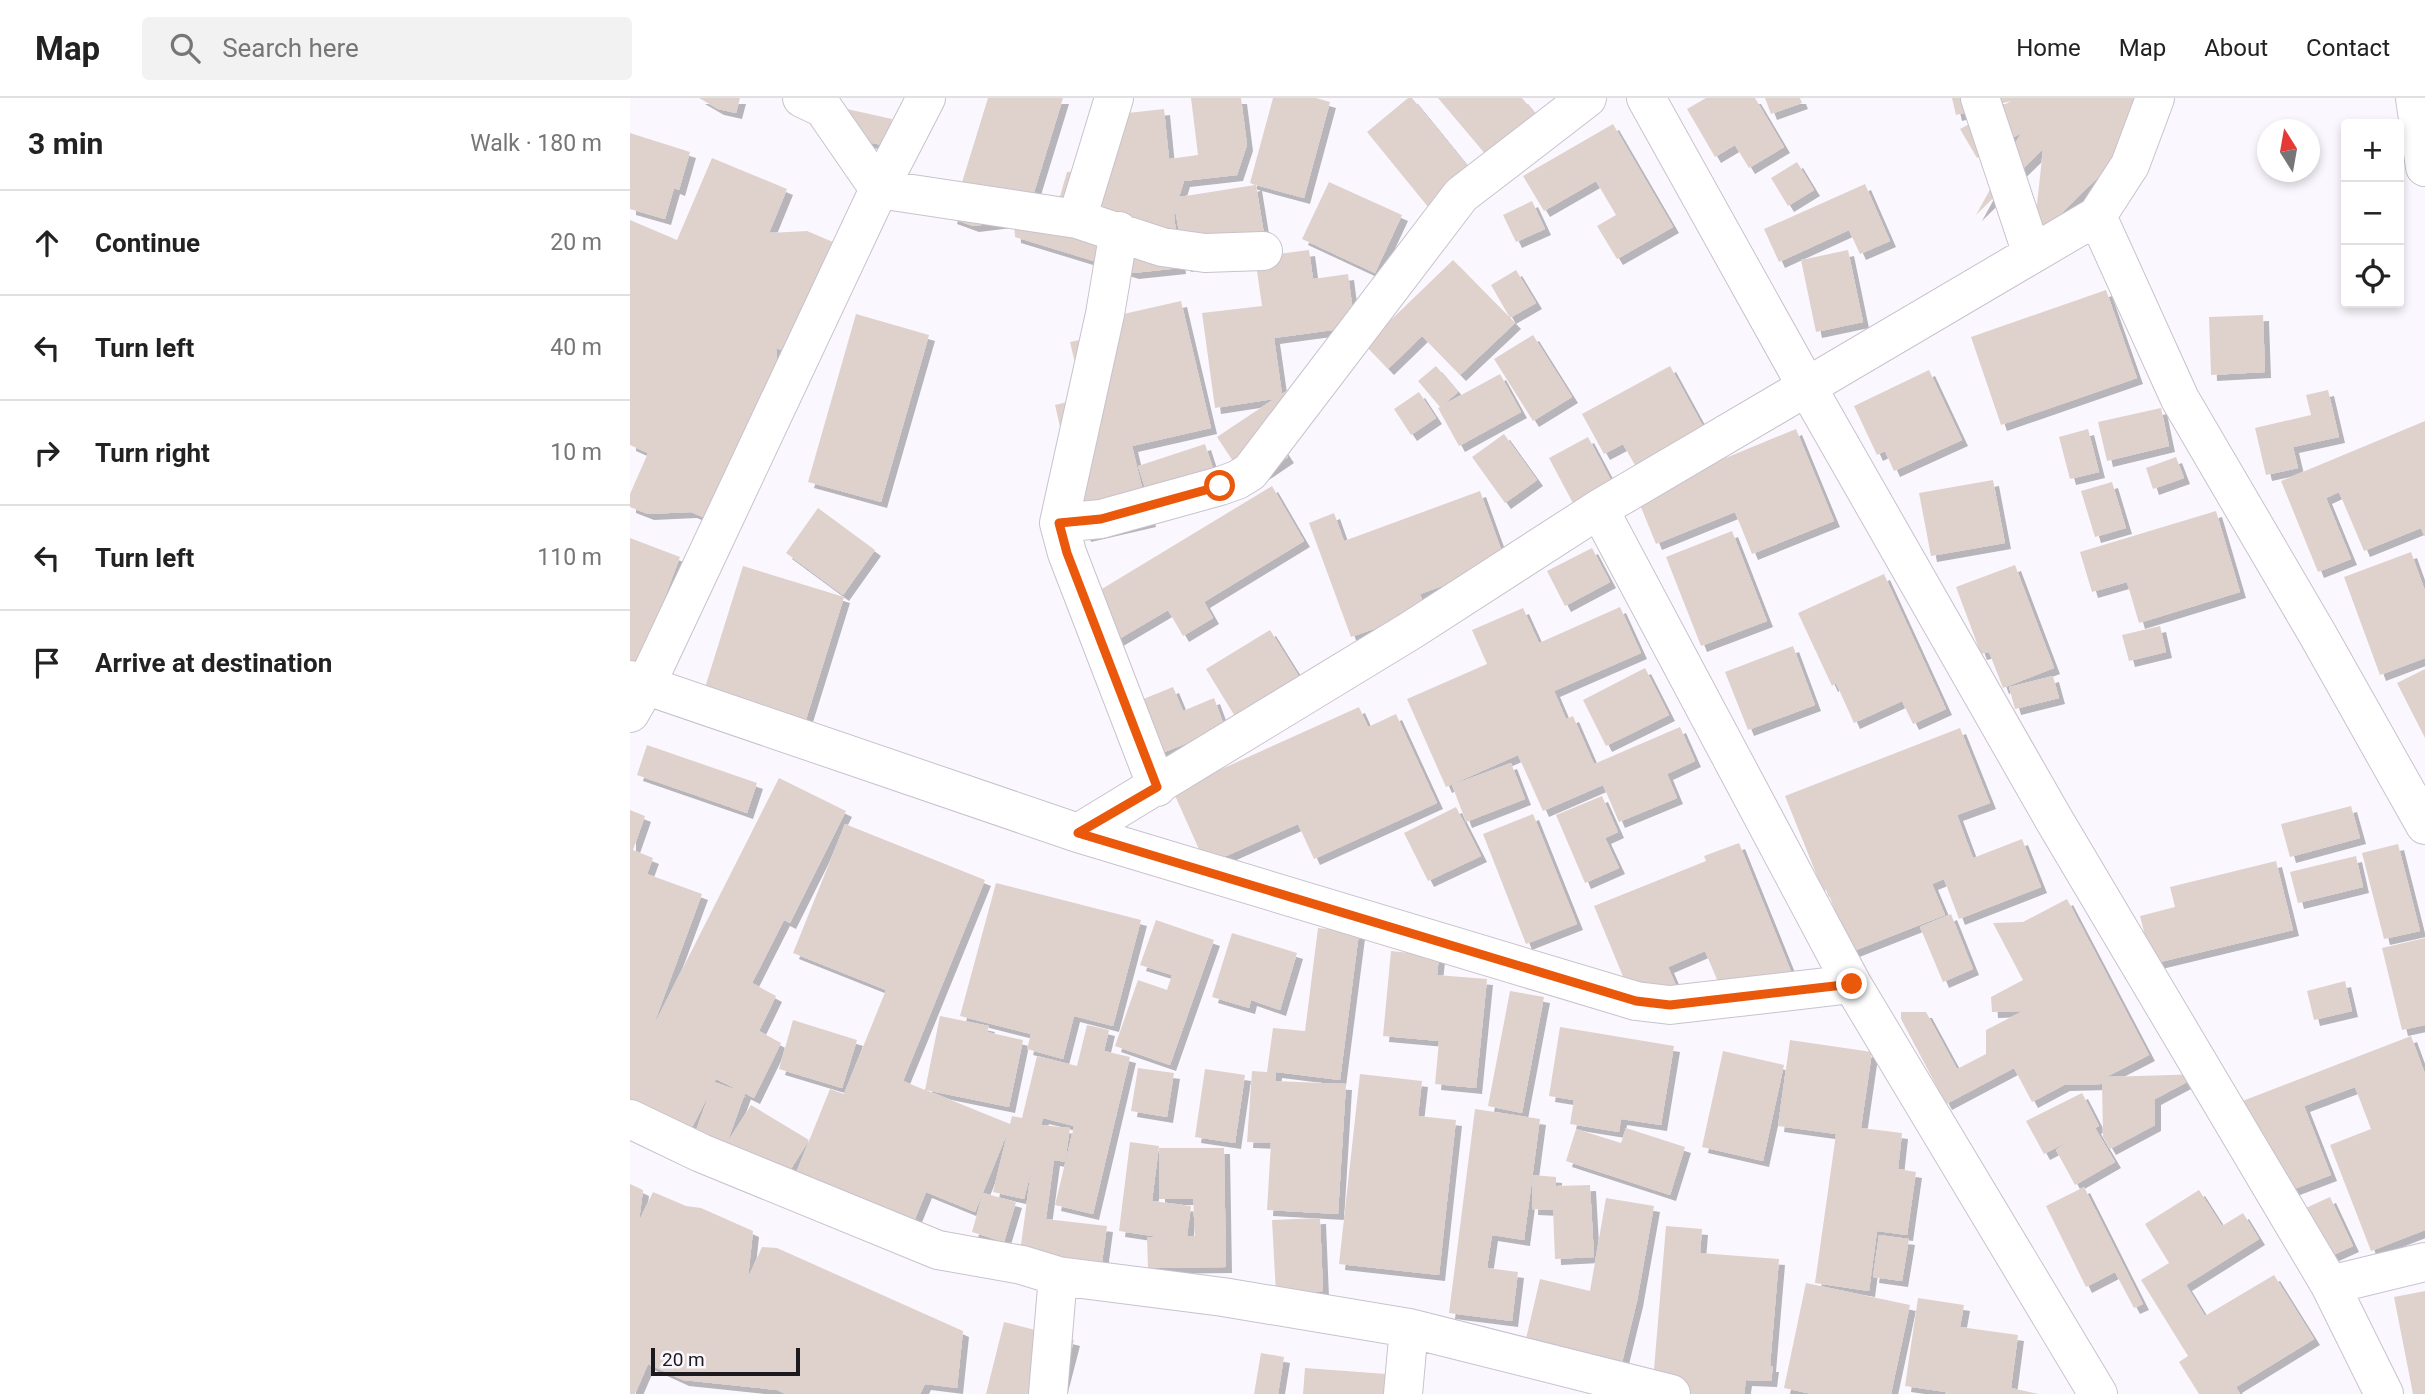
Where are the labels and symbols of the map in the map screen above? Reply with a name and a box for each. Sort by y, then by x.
north arrow [2257,119,2320,182]
route start [1204,470,1235,501]
route end [1836,968,1867,999]
scale bar [651,1345,800,1377]

